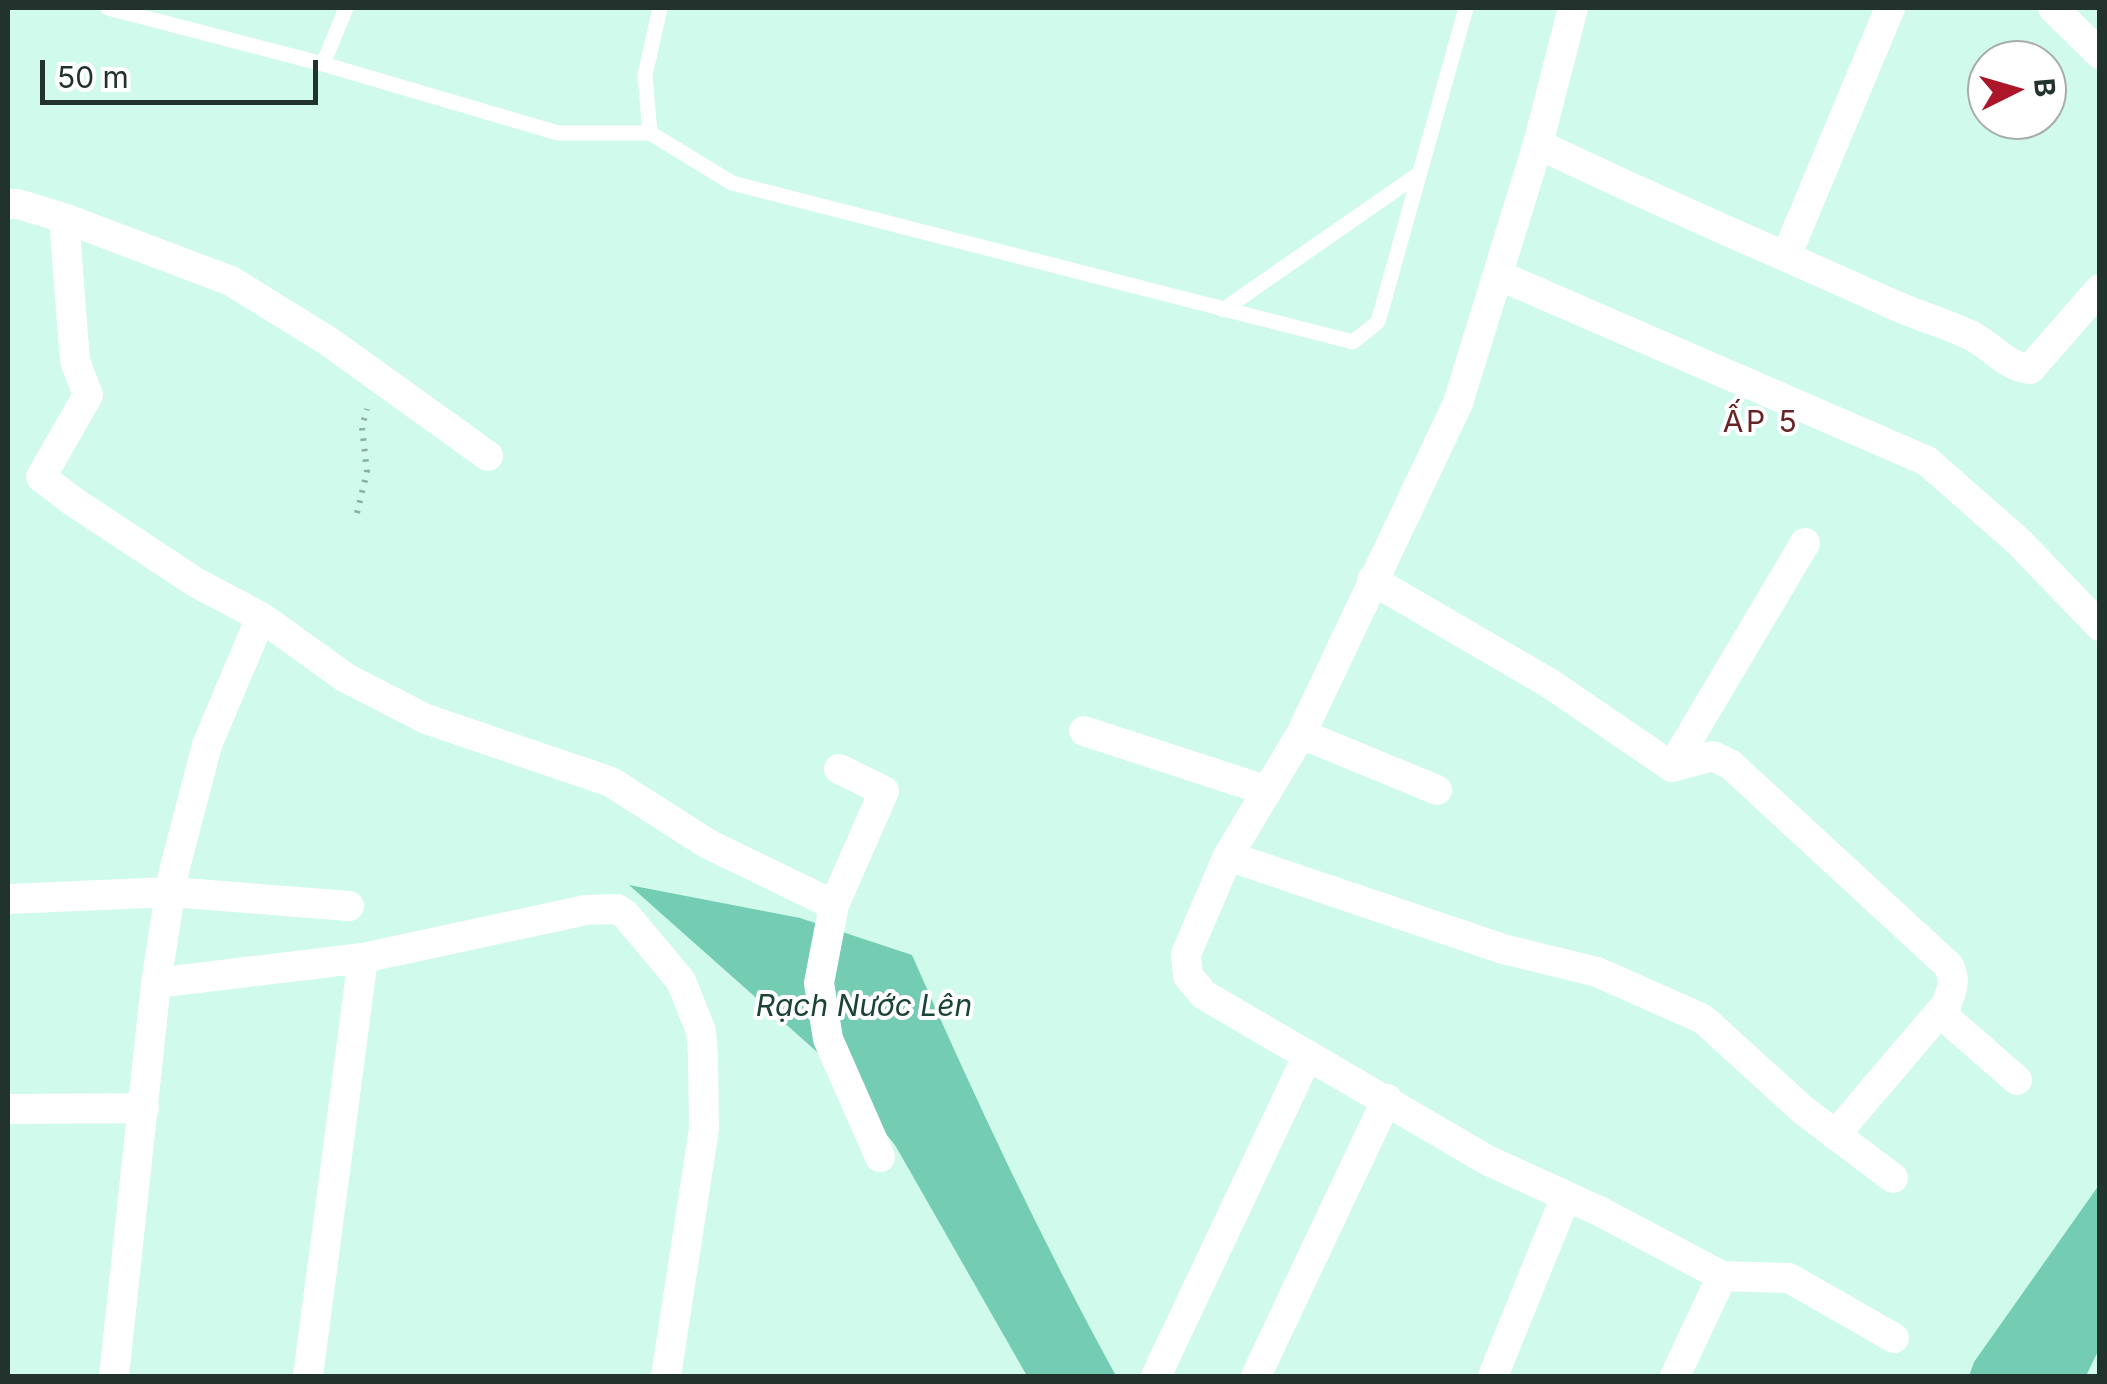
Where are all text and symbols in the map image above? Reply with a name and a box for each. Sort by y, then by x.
scale bar [45,40,322,102]
north arrow [1967,40,2067,140]
text: 50 m [57,59,129,95]
text: B [2027,77,2063,98]
district label: ẤP 5 [1723,405,1799,441]
water label: Rạch Nước Lên [756,989,972,1025]

